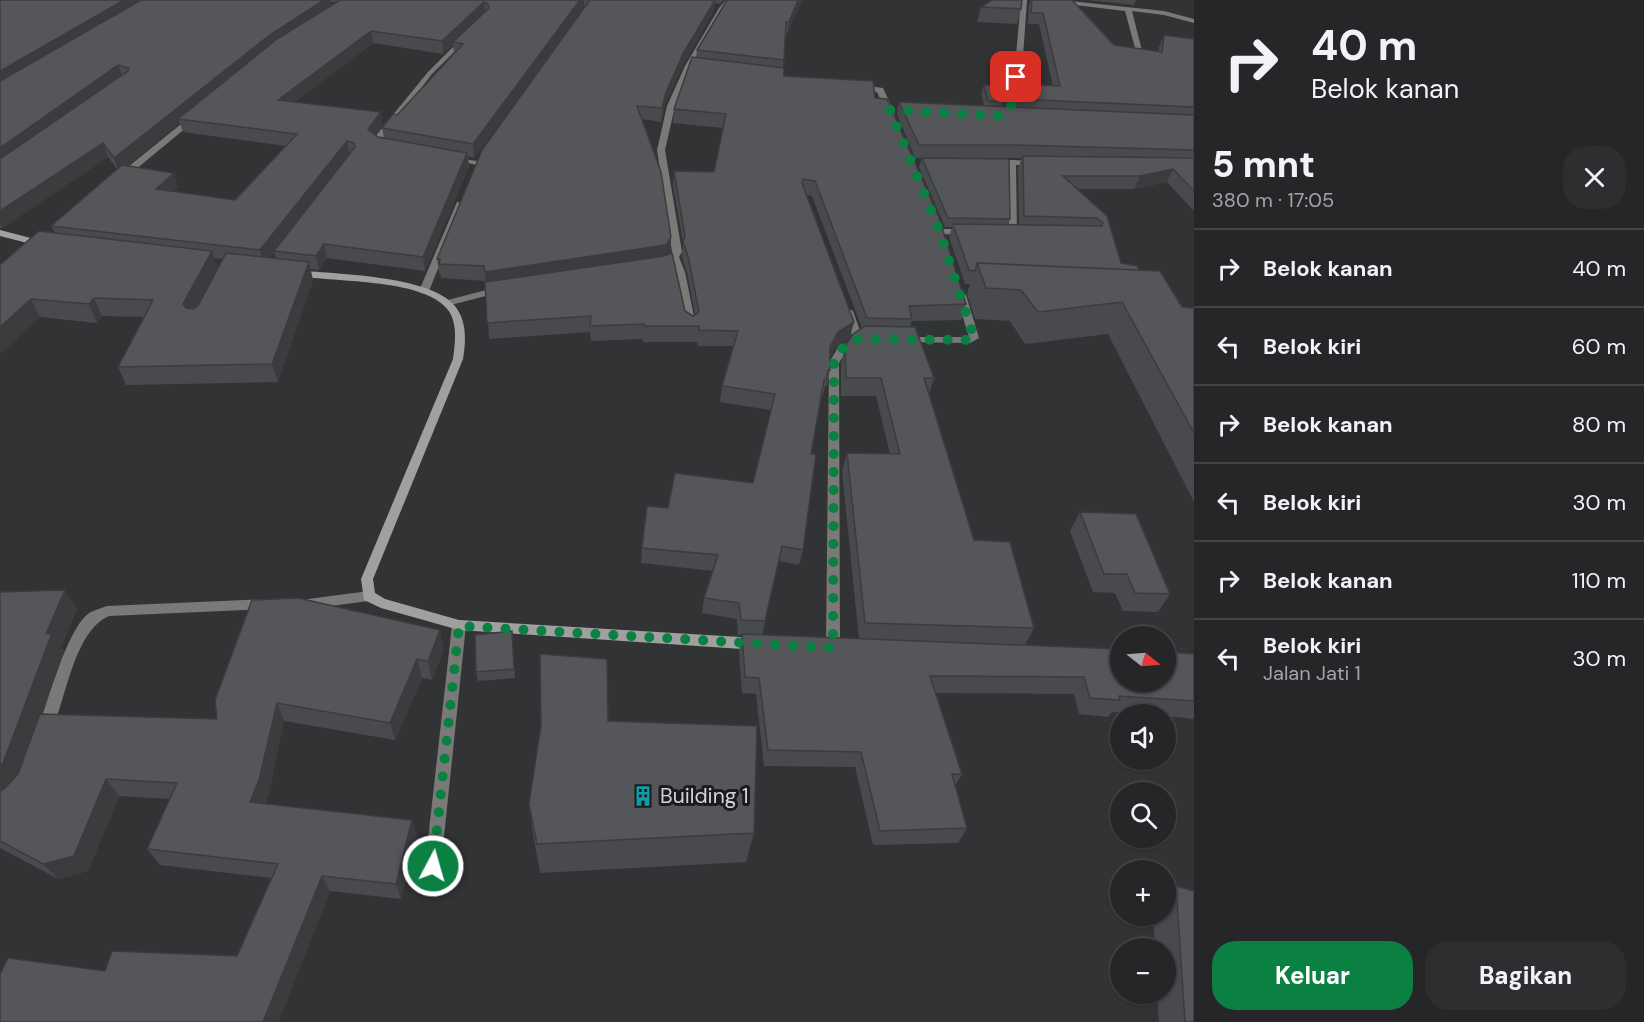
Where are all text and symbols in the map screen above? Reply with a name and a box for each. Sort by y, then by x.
text: 40 m [1311,18,1417,73]
icon: right [1212,24,1290,102]
pin [990,51,1041,102]
icon: arrive [999,60,1032,93]
text: Belok kanan [1311,71,1459,106]
text: 5 mnt [1212,141,1315,188]
button: close [1563,146,1626,209]
text: 380 m · 17:05 [1212,187,1334,213]
icon: right [1212,252,1245,285]
text: Belok kanan [1263,254,1393,283]
text: 40 m [1572,254,1626,283]
icon: left [1212,330,1245,363]
text: Belok kiri [1263,332,1361,361]
text: 60 m [1572,332,1626,361]
icon: right [1212,408,1245,441]
text: Belok kanan [1263,410,1393,439]
text: 80 m [1572,410,1626,439]
icon: left [1212,486,1245,519]
text: Belok kiri [1263,488,1361,517]
text: 30 m [1572,488,1626,517]
icon: right [1212,564,1245,597]
text: Belok kanan [1263,566,1393,595]
text: 110 m [1572,566,1626,595]
north arrow [1110,626,1176,692]
map controls [1110,626,1176,1004]
text: Belok kiri [1263,631,1361,660]
icon: left [1212,642,1245,675]
text: 30 m [1572,644,1626,673]
text: Jalan Jati 1 [1263,660,1361,686]
button: sound [1110,704,1176,770]
place label: Building 1 [660,782,749,810]
button: search [1110,782,1176,848]
building icon: Building 1 [631,784,655,808]
position arrow [401,834,465,898]
button: + [1110,860,1176,926]
button: − [1110,938,1176,1004]
button: Keluar [1212,941,1413,1010]
button: Bagikan [1425,941,1626,1010]

